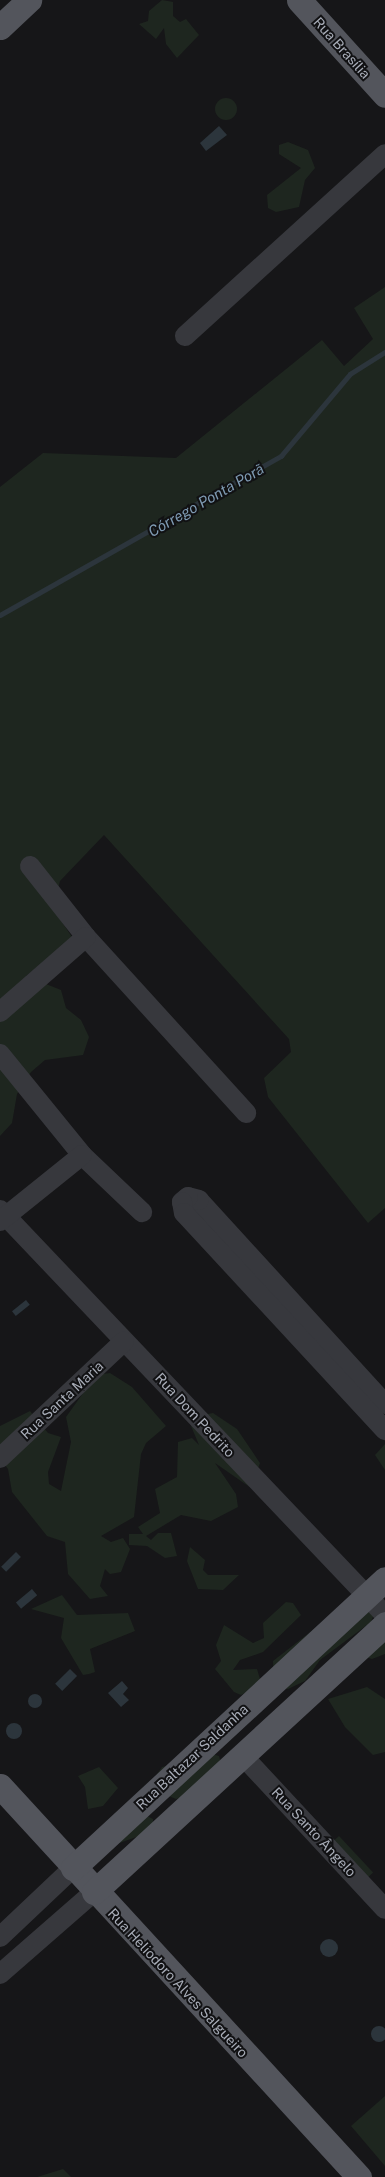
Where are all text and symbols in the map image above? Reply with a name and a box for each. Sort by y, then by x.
street label: Rua Brasília [310,14,374,82]
water label: Córrego Ponta Porã [145,459,267,541]
street label: Rua Santa Maria [17,1357,107,1443]
street label: Rua Dom Pedrito [152,1369,238,1461]
street label: Rua Baltazar Saldanha [133,1701,251,1813]
street label: Rua Santo Ângelo [268,1784,360,1880]
street label: Rua Heliodoro Alves Salgueiro [104,1905,252,2061]

